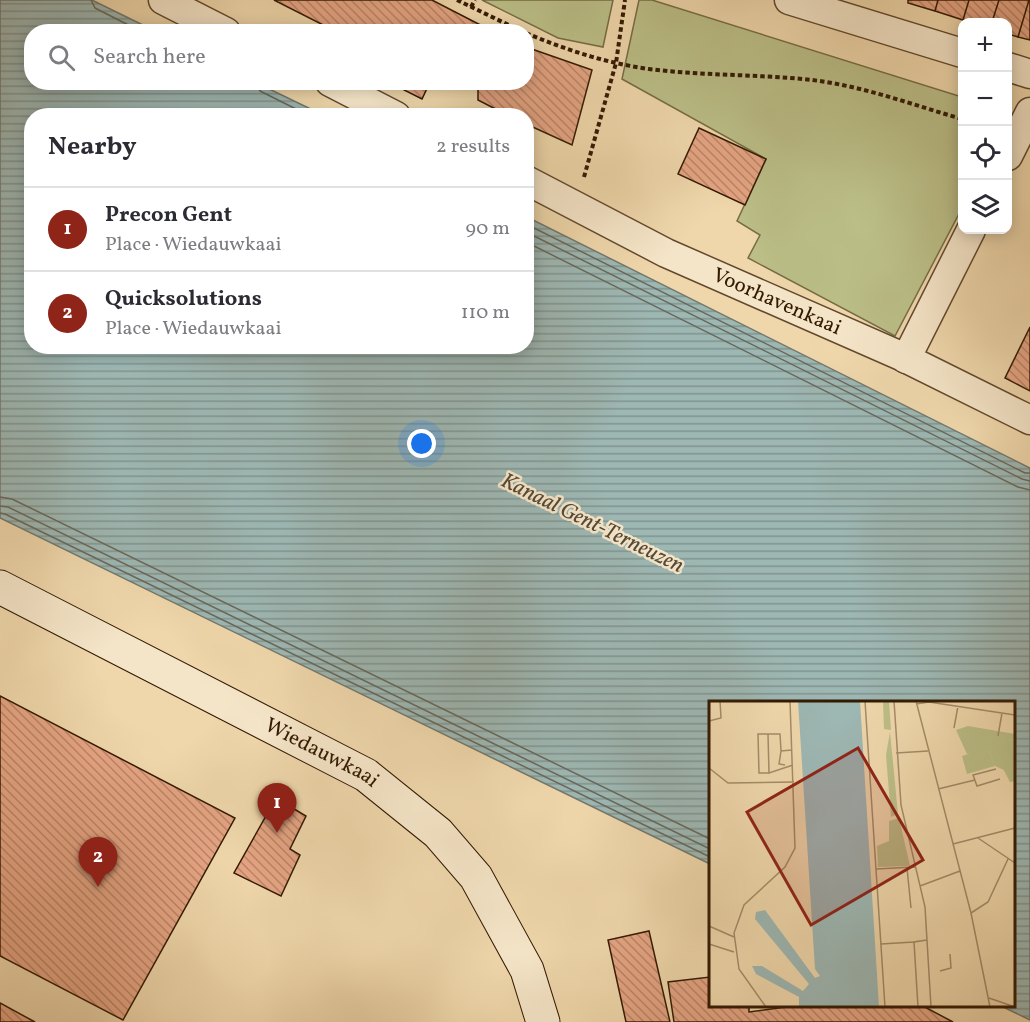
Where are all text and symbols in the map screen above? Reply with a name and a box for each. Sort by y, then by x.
map controls [958,18,1012,234]
button: + [958,18,1012,72]
search box [24,24,534,90]
icon: search [45,41,78,74]
text: Search here [93,42,206,73]
button: − [958,72,1012,126]
button: locate [958,126,1012,180]
text: Nearby [48,129,137,165]
text: 2 results [436,133,510,161]
button: layers [958,180,1012,234]
text: Precon Gent [105,200,232,231]
text: 1 [63,215,72,243]
text: 90 m [466,215,510,243]
text: Place · Wiedauwkaai [105,231,282,259]
street label: Voorhavenkaai [708,261,846,343]
text: Quicksolutions [105,284,262,315]
text: 2 [62,299,73,327]
text: 110 m [461,299,510,327]
text: Place · Wiedauwkaai [105,315,282,343]
your location [407,429,436,458]
water label: Kanaal Gent-Terneuzen [495,466,689,582]
inset map [709,701,1015,1007]
street label: Wiedauwkaai [260,711,385,795]
pin: 1 [258,784,296,833]
pin: 2 [78,838,118,887]

